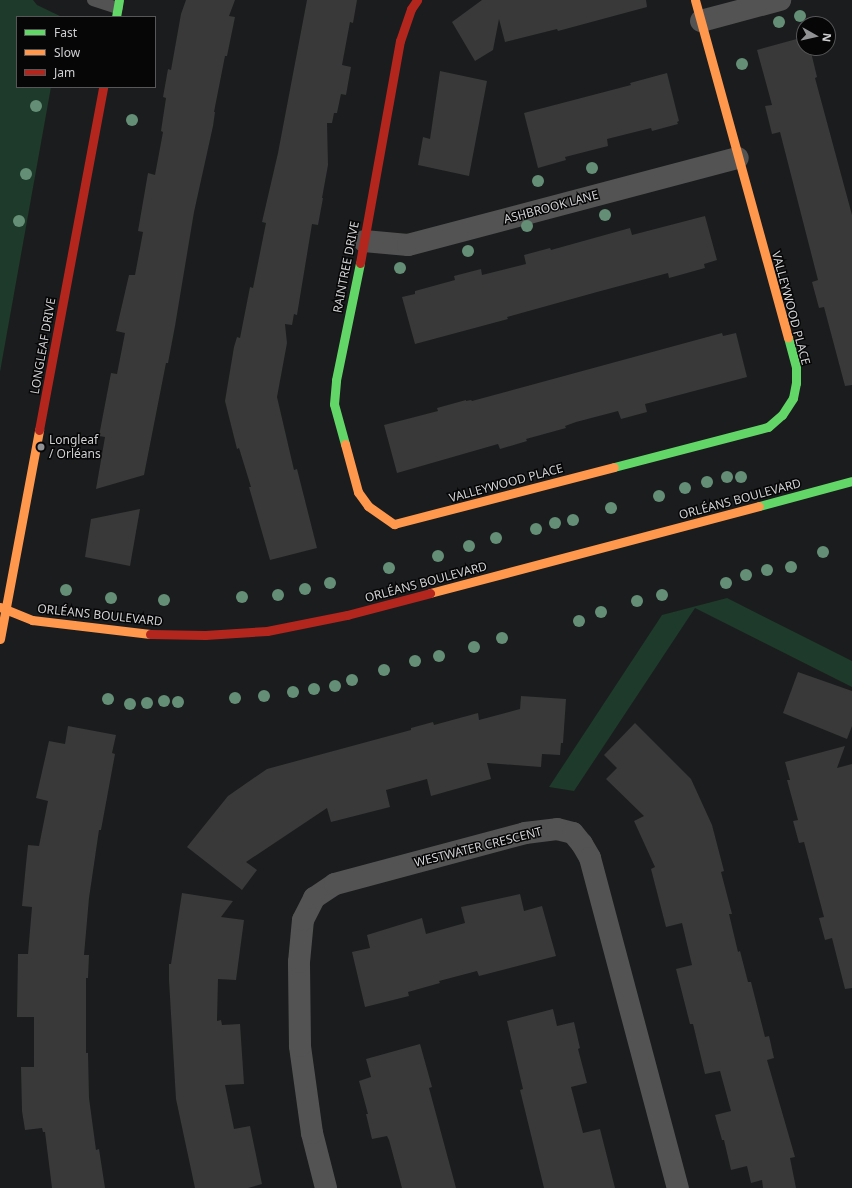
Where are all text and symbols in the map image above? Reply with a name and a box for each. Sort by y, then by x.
legend [16,16,156,88]
north arrow [796,16,836,56]
text: Fast [54,24,77,41]
text: N [819,32,835,43]
text: Slow [54,44,80,61]
text: Jam [54,64,75,81]
street label: ASHBROOK LANE [502,187,600,227]
street label: RAINTREE DRIVE [330,220,362,314]
street label: VALLEYWOOD PLACE [769,249,813,367]
street label: LONGLEAF DRIVE [27,297,59,395]
place label: Longleaf / Orléans [49,433,101,461]
marker: Longleaf / Orléans [36,442,46,452]
street label: VALLEYWOOD PLACE [447,461,565,505]
street label: ORLÉANS BOULEVARD [677,476,803,522]
street label: ORLÉANS BOULEVARD [363,559,489,605]
street label: ORLÉANS BOULEVARD [37,601,163,629]
street label: WESTWATER CRESCENT [413,824,543,870]

